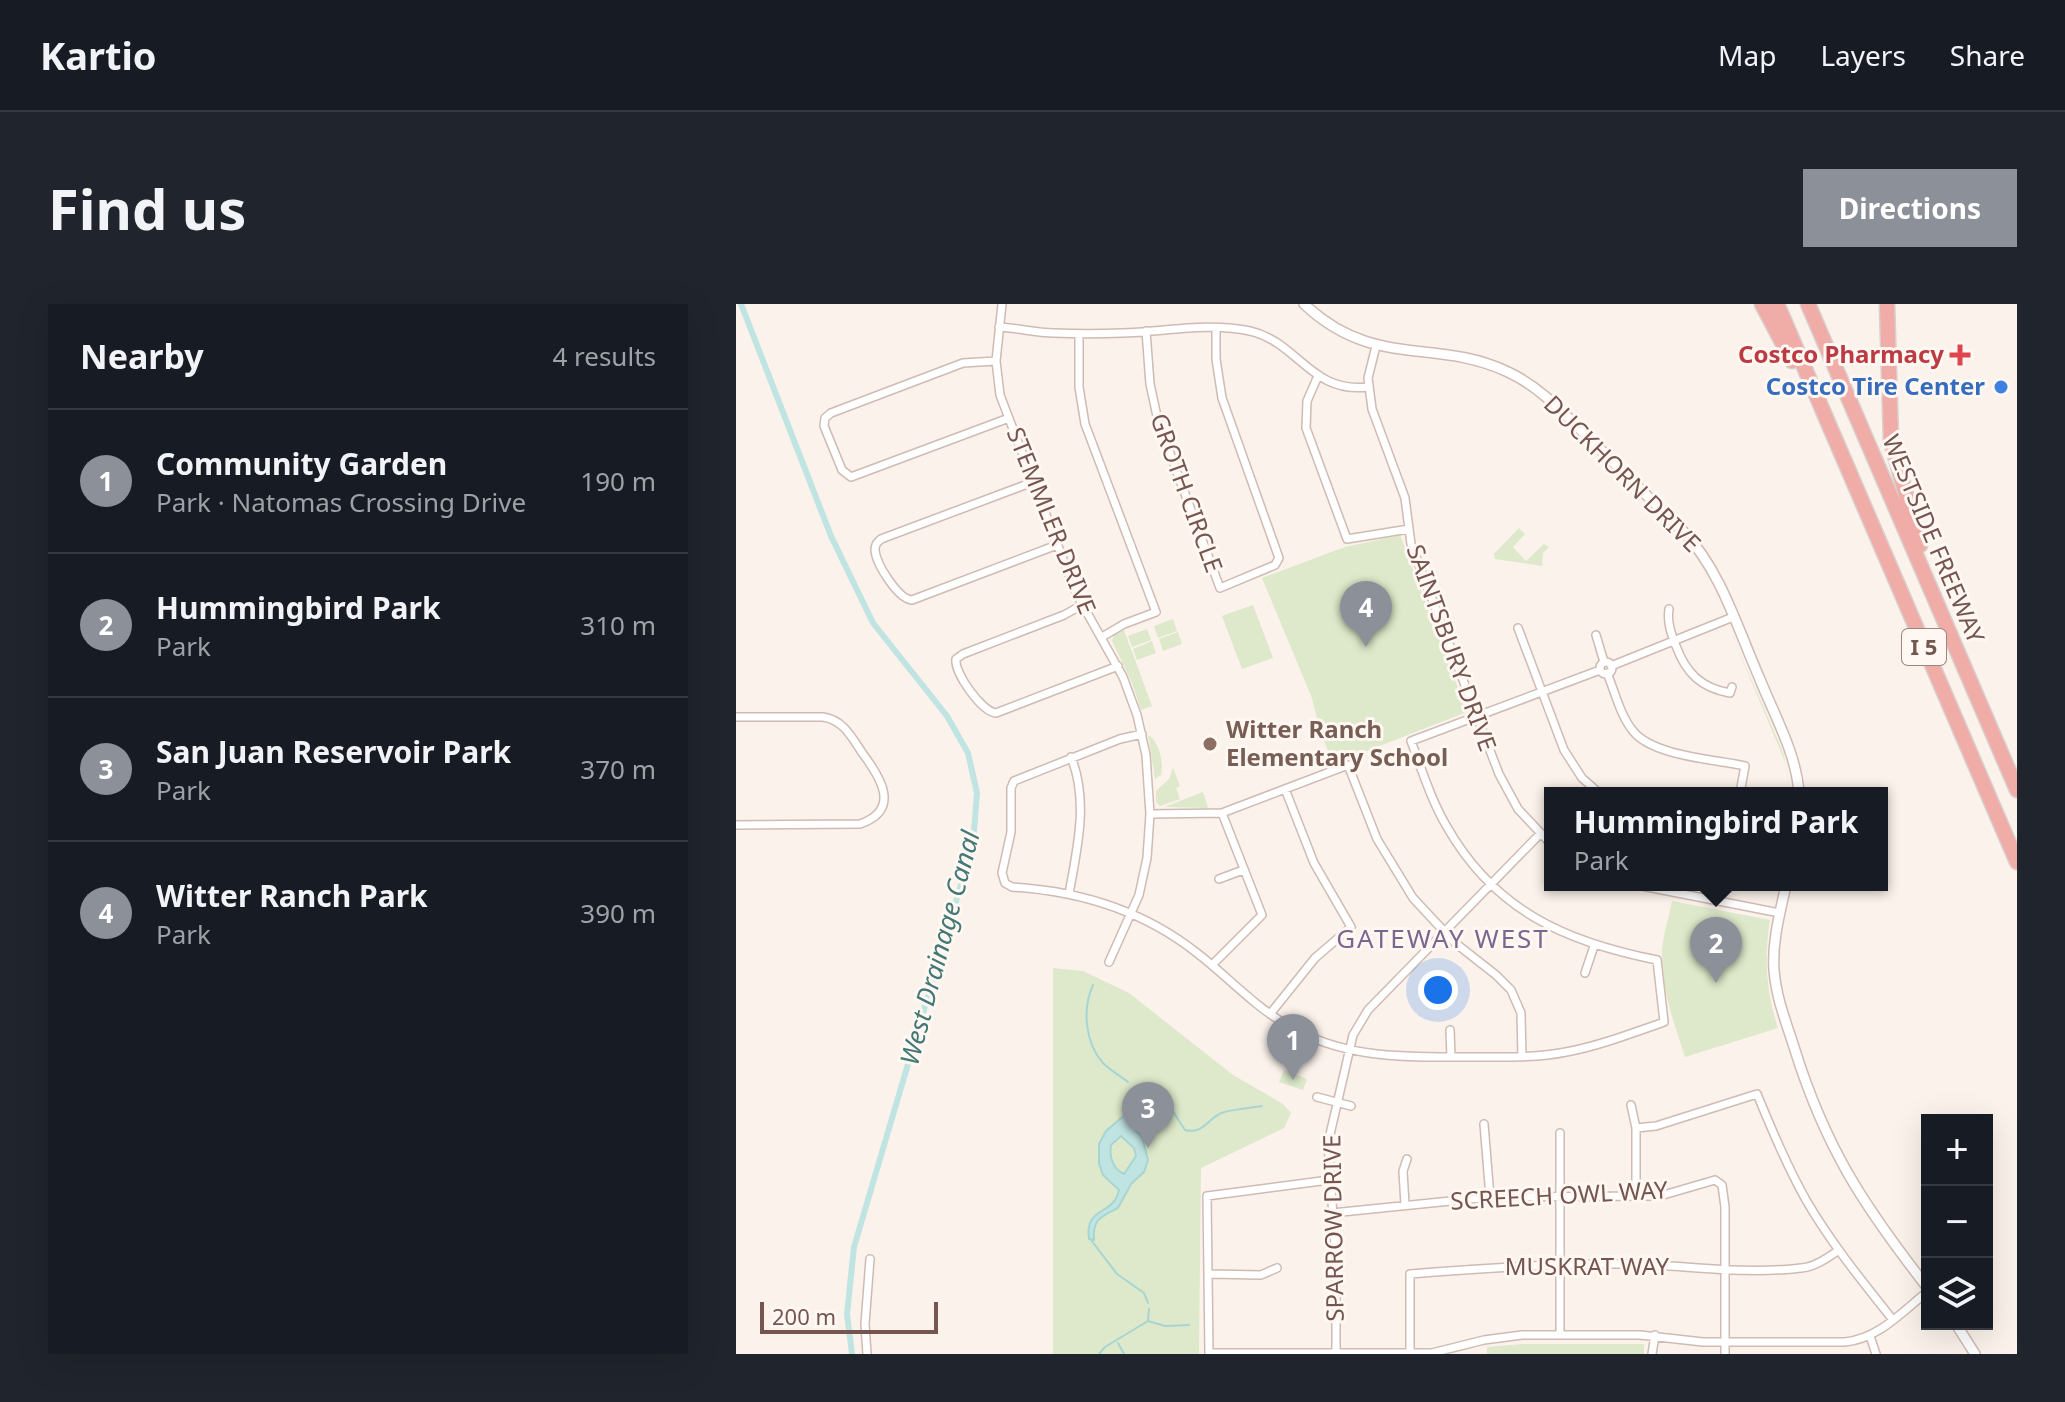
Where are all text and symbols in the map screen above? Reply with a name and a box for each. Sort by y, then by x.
text: Kartio [40,29,157,81]
text: Map [1718,36,1776,74]
text: Layers [1820,36,1906,74]
text: Share [1950,36,2025,74]
button: Directions [1803,169,2017,247]
text: Find us [48,170,246,246]
text: Nearby [80,333,204,379]
place label: Costco Pharmacy [1738,337,1944,370]
text: 4 results [552,338,656,374]
marker: Costco Pharmacy [1951,346,1969,364]
place label: Costco Tire Center [1766,369,1985,402]
marker: Costco Tire Center [1992,378,2010,396]
street label: DUCKHORN DRIVE [1537,387,1709,559]
street label: GROTH CIRCLE [1143,408,1231,577]
street label: STEMMLER DRIVE [1000,422,1105,619]
street label: WESTSIDE FREEWAY [1876,429,1993,648]
text: Community Garden [156,443,447,484]
text: 1 [99,463,113,499]
text: 190 m [580,463,656,499]
text: Park · Natomas Crossing Drive [156,484,526,520]
street label: SAINTSBURY DRIVE [1400,540,1505,755]
pin: 4 [1340,581,1392,647]
text: Hummingbird Park [156,587,441,628]
text: 2 [99,607,113,643]
text: 310 m [580,607,656,643]
text: Park [156,628,211,664]
road number: I 5 [1902,629,1946,665]
place label: Witter Ranch Elementary School [1226,712,1448,773]
text: San Juan Reservoir Park [156,731,511,772]
marker: Witter Ranch Elementary School [1201,735,1219,753]
text: 3 [99,751,113,787]
text: 370 m [580,751,656,787]
text: Park [156,772,211,808]
popup [1544,787,1888,891]
text: Hummingbird Park [1574,801,1858,842]
water label: West Drainage Canal [890,825,988,1069]
text: Park [1574,842,1629,878]
text: Witter Ranch Park [156,875,428,916]
text: 4 [99,895,113,931]
text: 390 m [580,895,656,931]
text: Park [156,916,211,952]
pin: 2 [1690,917,1742,983]
district label: GATEWAY WEST [1336,920,1550,956]
your location [1418,970,1458,1010]
pin: 1 [1267,1014,1319,1080]
pin: 3 [1122,1082,1174,1148]
map controls [1921,1114,1993,1330]
button: + [1921,1114,1993,1186]
street label: SPARROW DRIVE [1314,1134,1351,1322]
street label: SCREECH OWL WAY [1449,1172,1669,1217]
button: − [1921,1186,1993,1258]
street label: MUSKRAT WAY [1505,1249,1670,1282]
button: layers [1921,1258,1993,1330]
scale bar [760,1298,938,1334]
text: 200 m [772,1301,836,1331]

